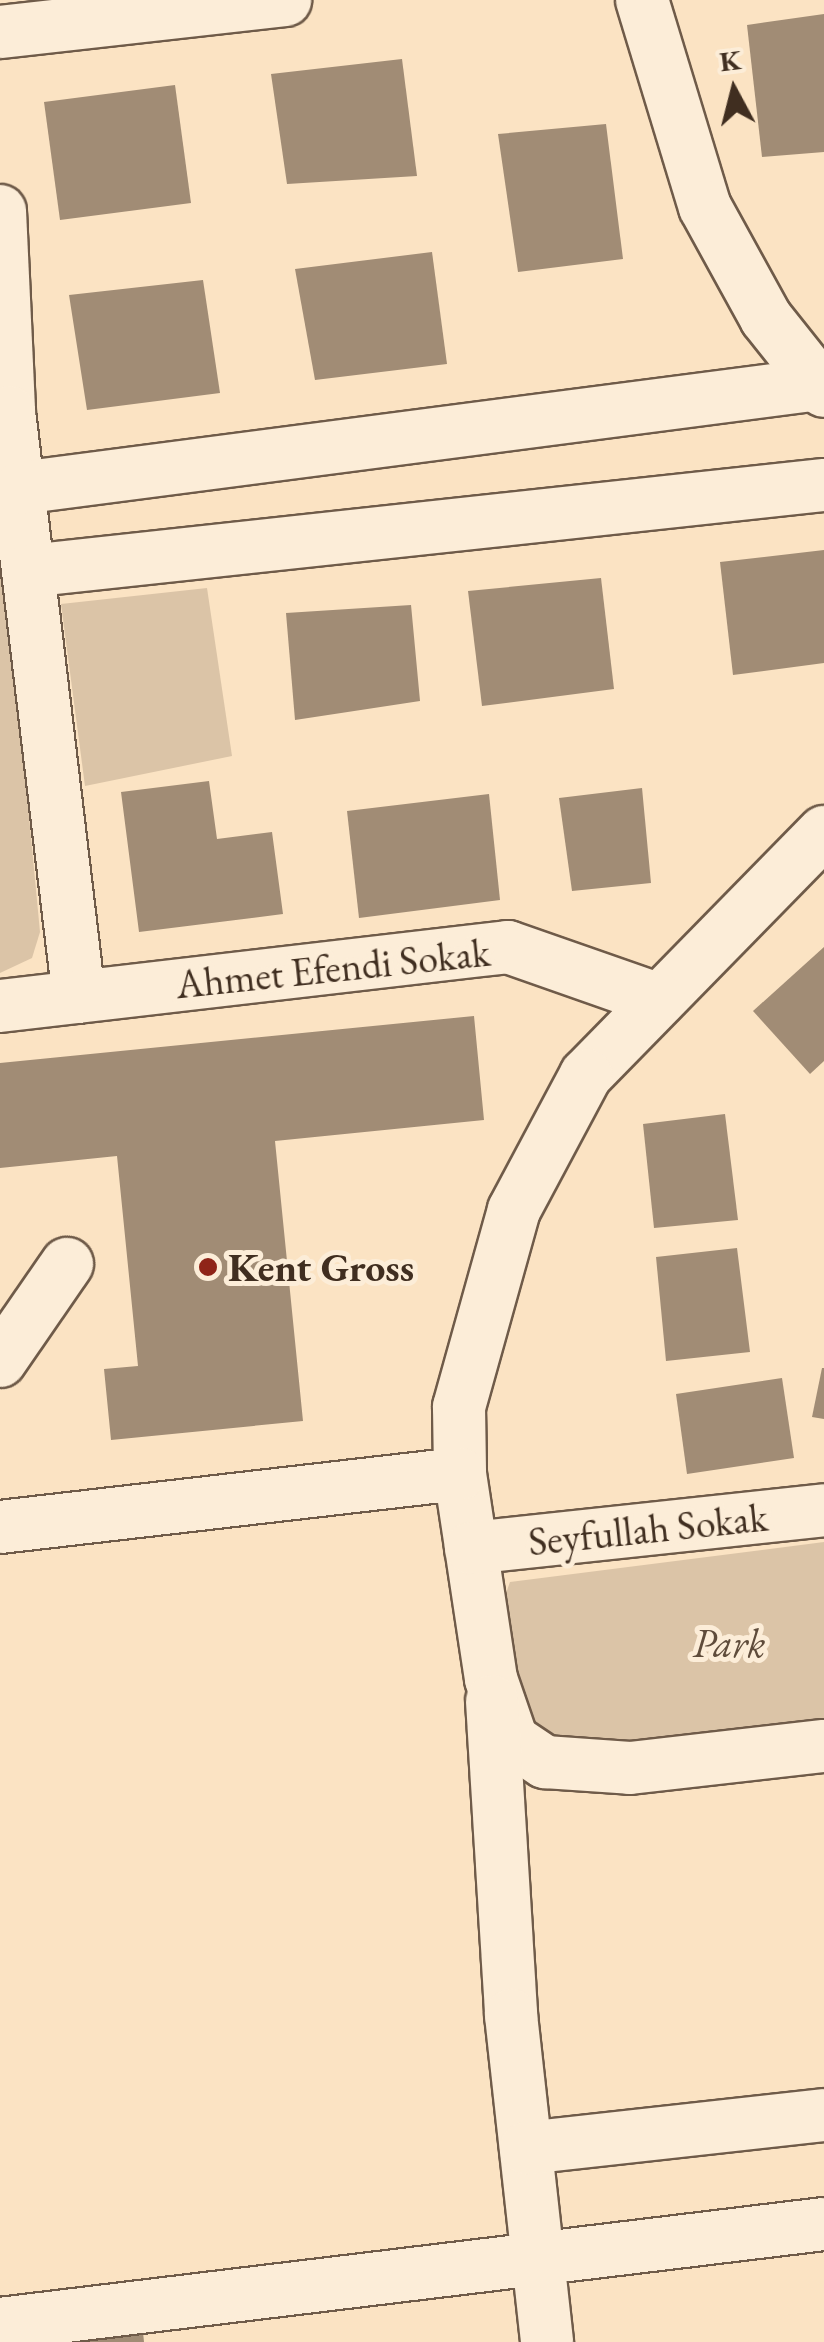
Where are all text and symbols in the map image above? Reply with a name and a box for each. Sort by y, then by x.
north arrow [684,40,784,140]
text: K [718,41,743,79]
street label: Ahmet Efendi Sokak [173,928,493,1008]
place label: Kent Gross [228,1243,414,1291]
marker: Kent Gross [197,1256,219,1278]
street label: Seyfullah Sokak [526,1493,770,1565]
park label: Park [692,1619,766,1667]

